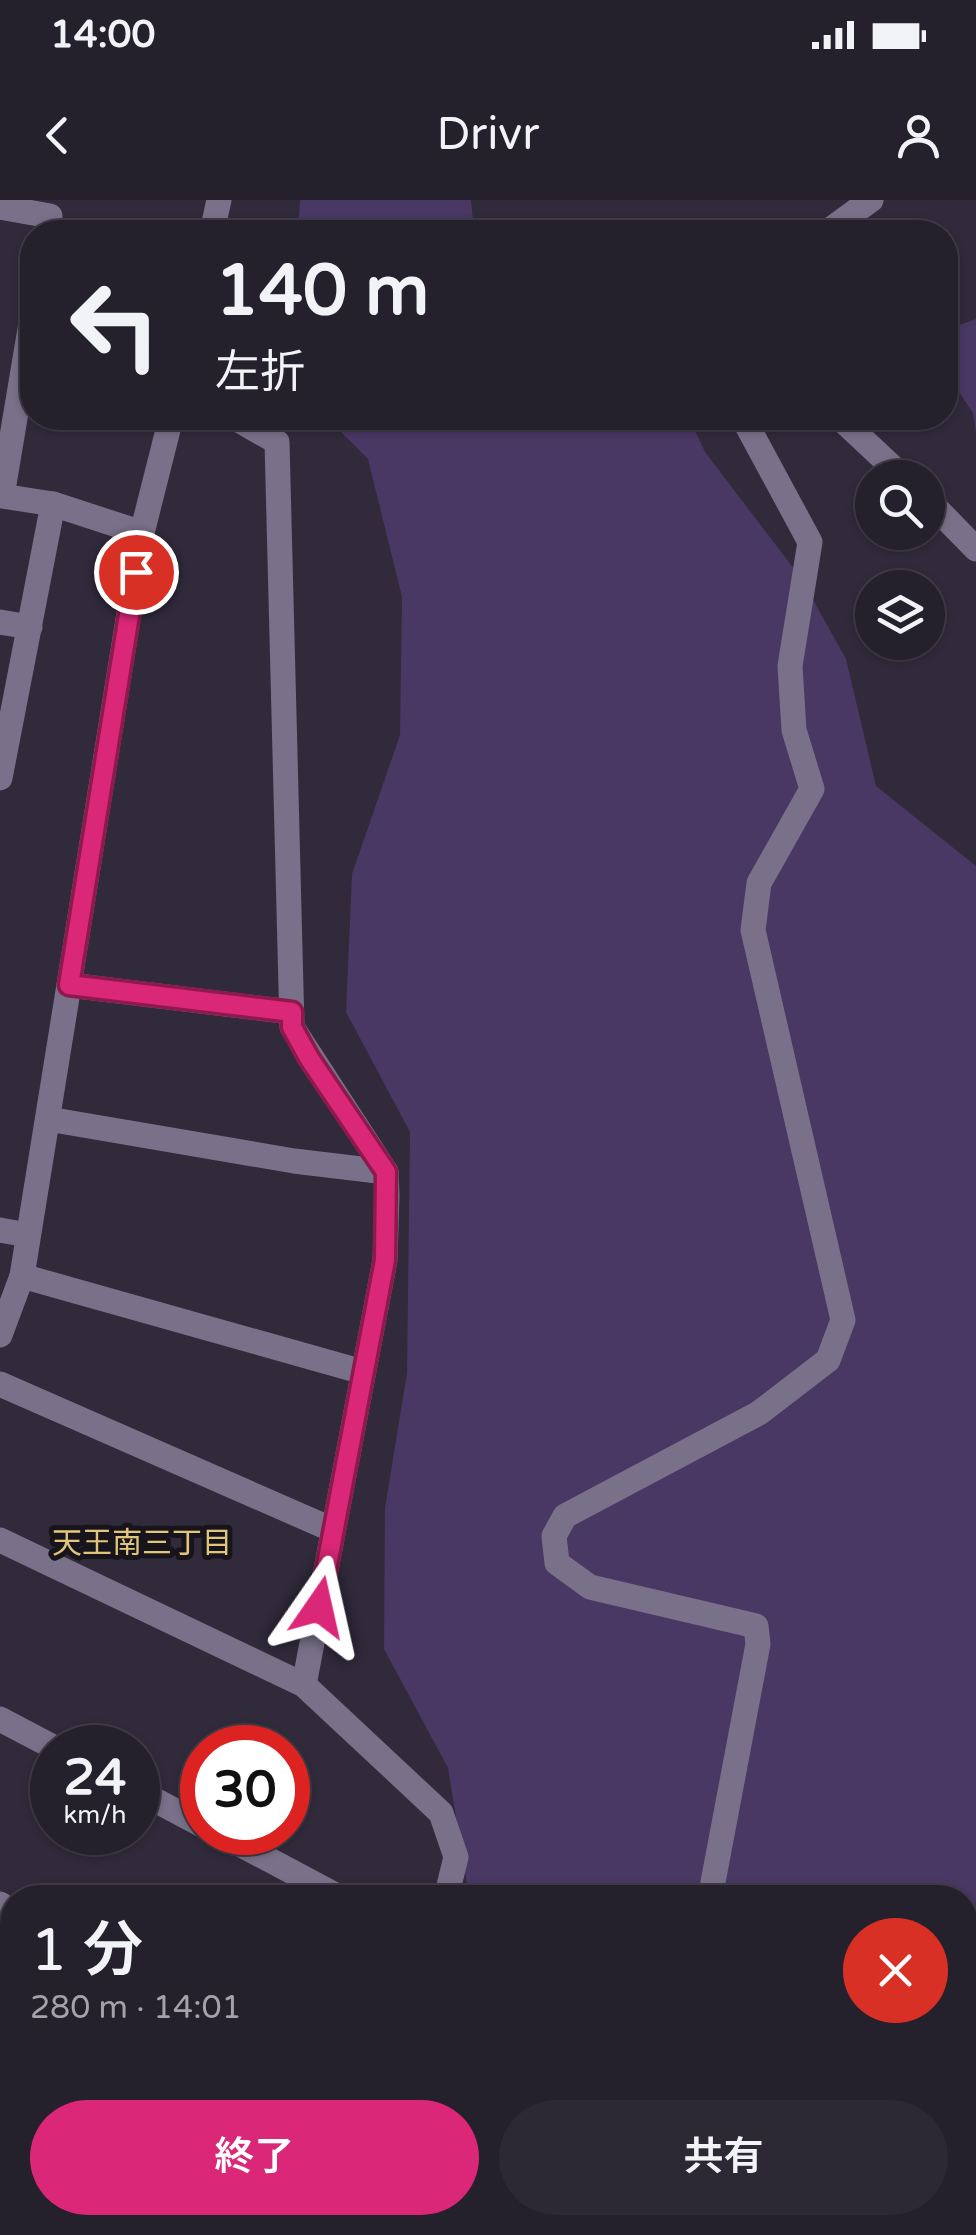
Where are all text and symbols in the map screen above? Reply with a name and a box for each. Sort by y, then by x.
text: 14:00 [50,12,155,58]
icon: back [30,108,85,163]
text: Drivr [437,108,539,162]
icon: person [891,108,946,163]
text: 140 m [215,250,429,334]
icon: left [50,260,180,390]
text: 左折 [215,346,305,400]
map controls [855,460,945,660]
button: search [855,460,945,550]
pin [94,530,179,615]
icon: arrive [109,545,164,600]
button: layers [855,570,945,660]
district label: 天王南三丁目 [52,1525,232,1562]
position arrow [267,1555,371,1659]
speed limit sign: 30 [180,1725,310,1855]
text: 24 [64,1748,126,1808]
text: km/h [64,1800,126,1830]
text: 1 分 [30,1915,143,1987]
button: close [843,1918,948,2023]
text: 280 m · 14:01 [30,1989,242,2027]
button: 終了 [30,2100,479,2215]
button: 共有 [499,2100,948,2215]

